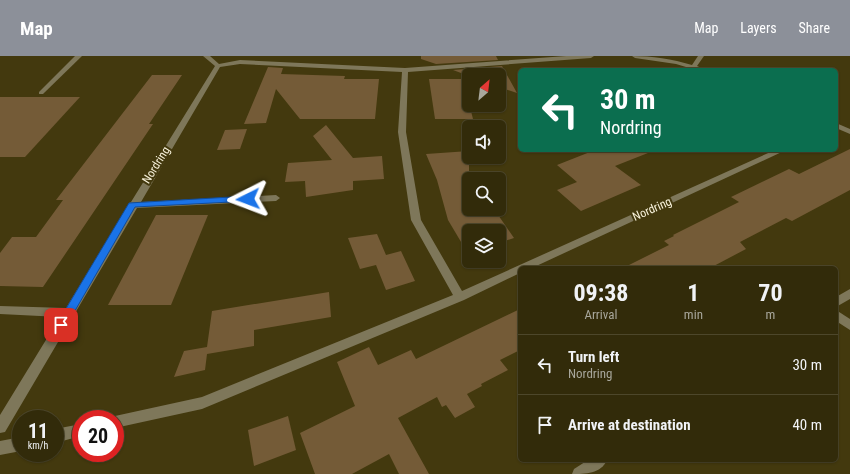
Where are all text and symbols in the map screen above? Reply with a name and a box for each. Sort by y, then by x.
text: Map [20,17,53,40]
text: Map [694,20,718,36]
text: Layers [740,20,777,36]
text: Share [799,20,830,36]
north arrow [462,68,506,112]
map controls [462,68,506,268]
text: 30 m [600,83,656,116]
icon: left [534,84,586,136]
text: Nordring [600,117,662,138]
button: sound [462,120,506,164]
street label: Nordring [139,144,173,186]
button: search [462,172,506,216]
position arrow [227,178,269,220]
street label: Nordring [630,194,674,224]
button: layers [462,224,506,268]
text: 09:38 [573,279,628,307]
text: 1 [687,279,699,307]
text: 70 [758,279,783,307]
text: Arrival [584,307,617,322]
text: min [684,307,703,322]
text: m [766,307,775,322]
pin [44,308,78,342]
icon: arrive [50,314,72,336]
text: Turn left [568,348,619,366]
icon: left [534,354,556,376]
text: 30 m [792,356,822,374]
text: Nordring [568,366,613,381]
speed limit sign: 20 [72,410,124,462]
icon: arrive [534,414,556,436]
text: Arrive at destination [568,416,691,434]
text: 40 m [792,416,822,434]
text: 11 [28,419,48,443]
text: km/h [28,440,48,451]

